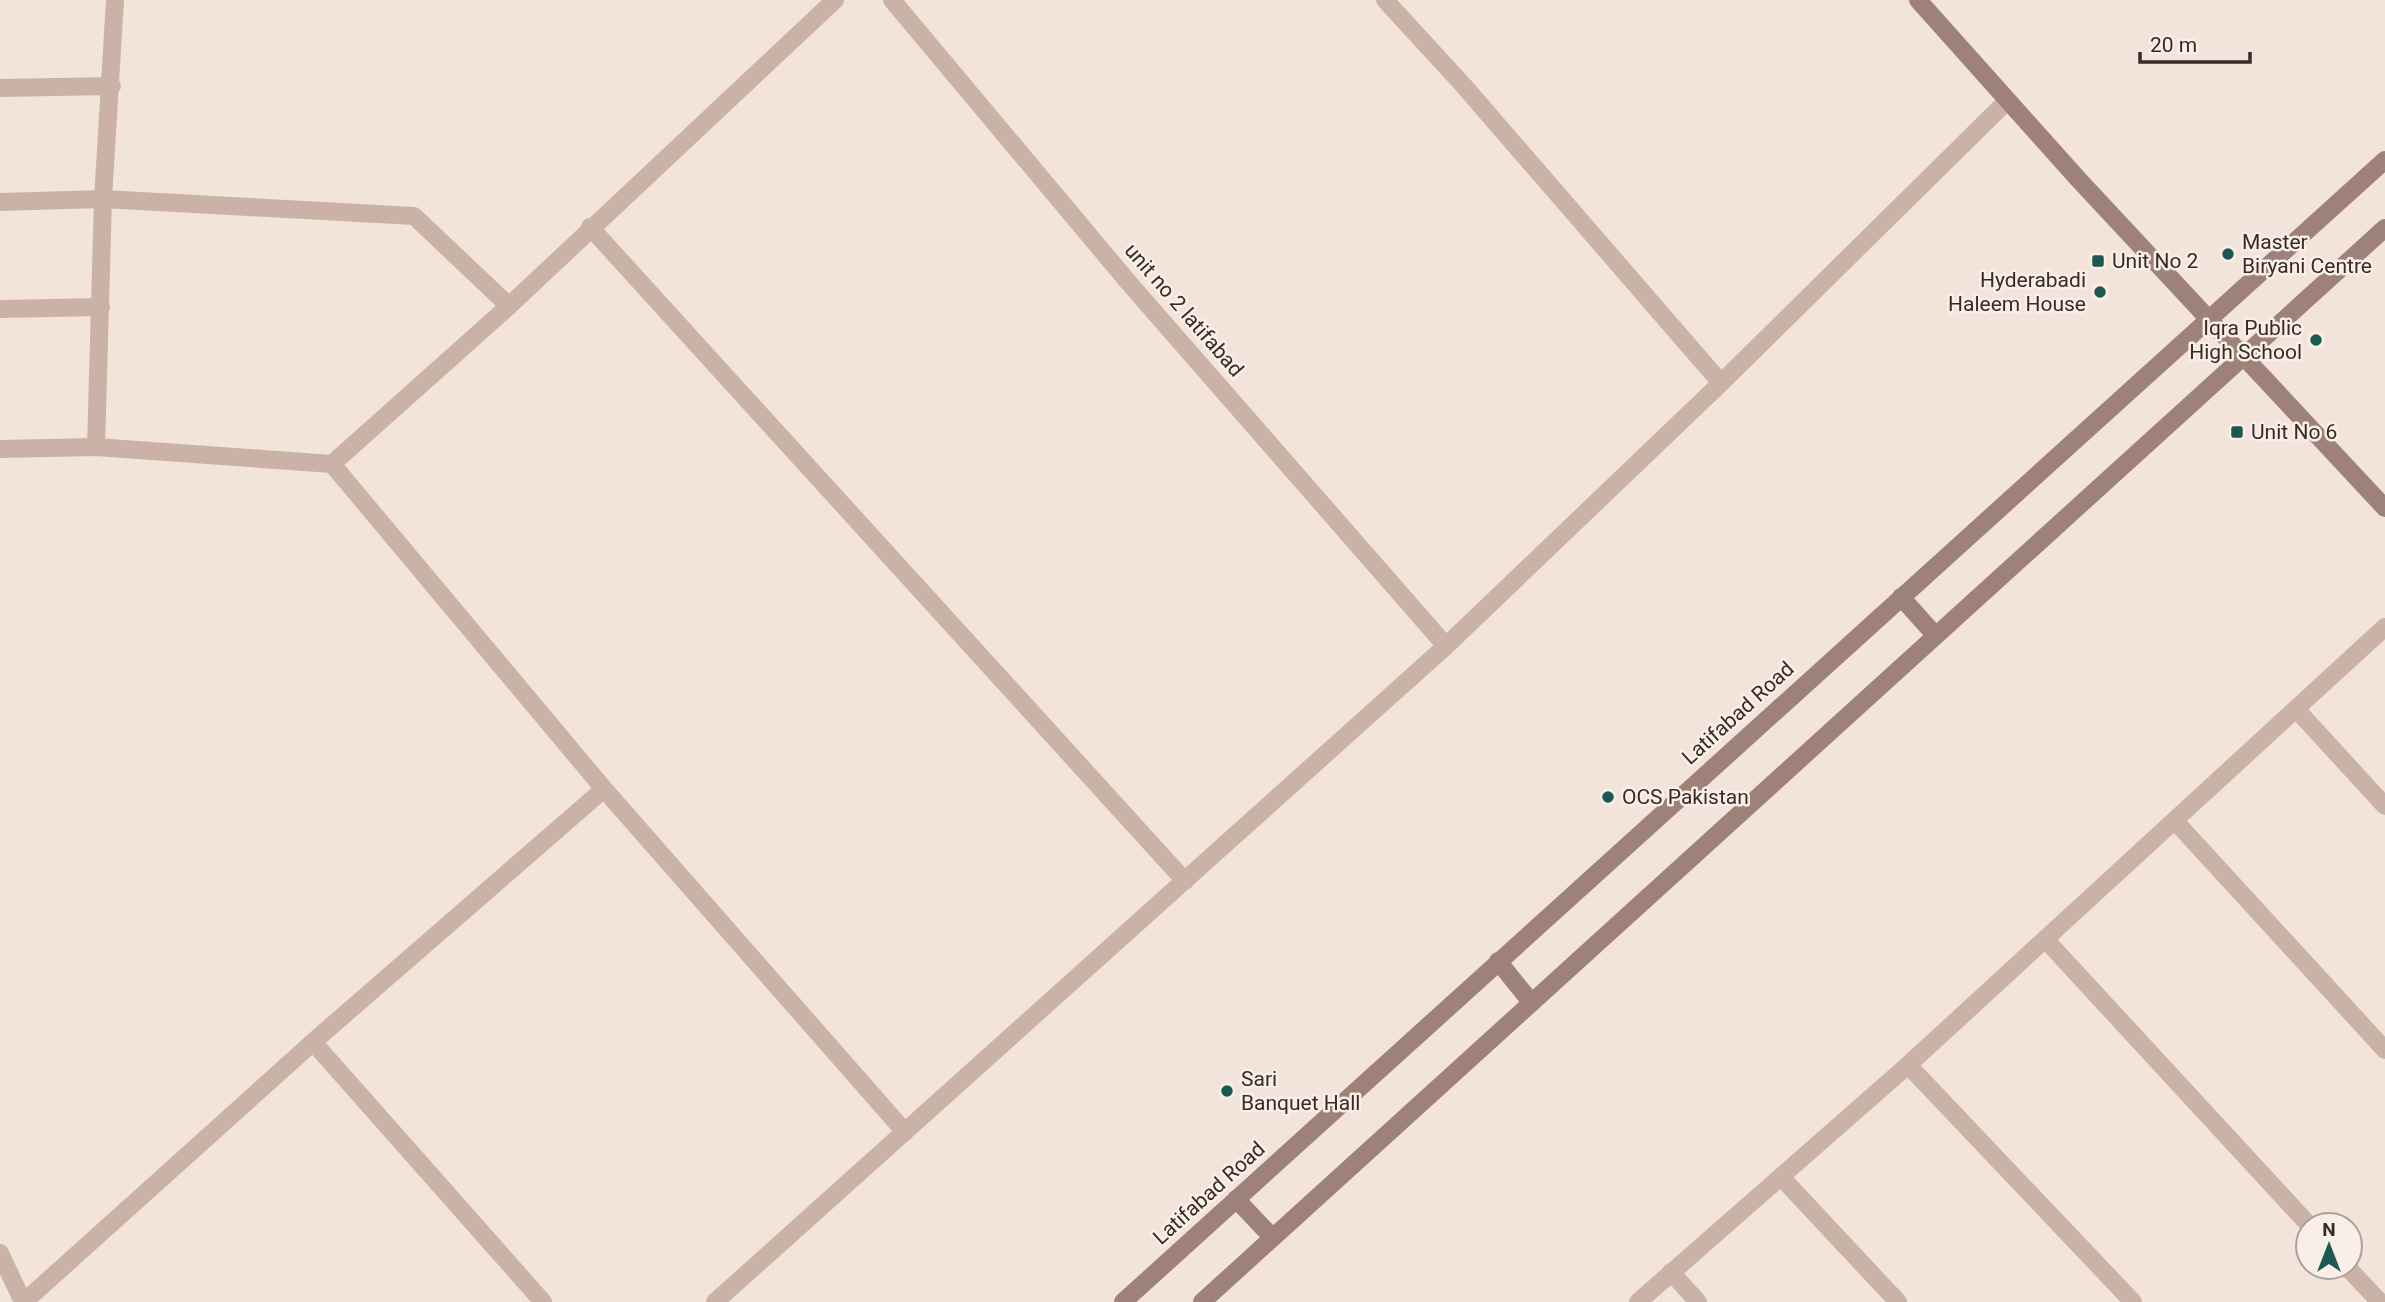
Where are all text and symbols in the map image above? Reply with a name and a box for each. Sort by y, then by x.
scale bar [2140,21,2250,65]
text: 20 m [2150,33,2197,57]
place label: Master Biryani Centre [2242,230,2372,278]
street label: unit no 2 latifabad [1120,239,1248,381]
marker: Master Biryani Centre [2220,246,2236,262]
place label: Unit No 2 [2112,249,2199,273]
marker: Unit No 2 [2090,253,2106,269]
place label: Hyderabadi Haleem House [1948,268,2086,316]
marker: Hyderabadi Haleem House [2092,284,2108,300]
place label: Iqra Public High School [2189,316,2302,364]
marker: Iqra Public High School [2308,332,2324,348]
place label: Unit No 6 [2251,420,2337,444]
marker: Unit No 6 [2229,424,2245,440]
street label: Latifabad Road [1677,657,1799,769]
place label: OCS Pakistan [1622,785,1749,809]
marker: OCS Pakistan [1600,789,1616,805]
place label: Sari Banquet Hall [1241,1067,1360,1115]
marker: Sari Banquet Hall [1219,1083,1235,1099]
street label: Latifabad Road [1148,1137,1270,1249]
north arrow [2294,1211,2364,1281]
text: N [2322,1218,2336,1241]

